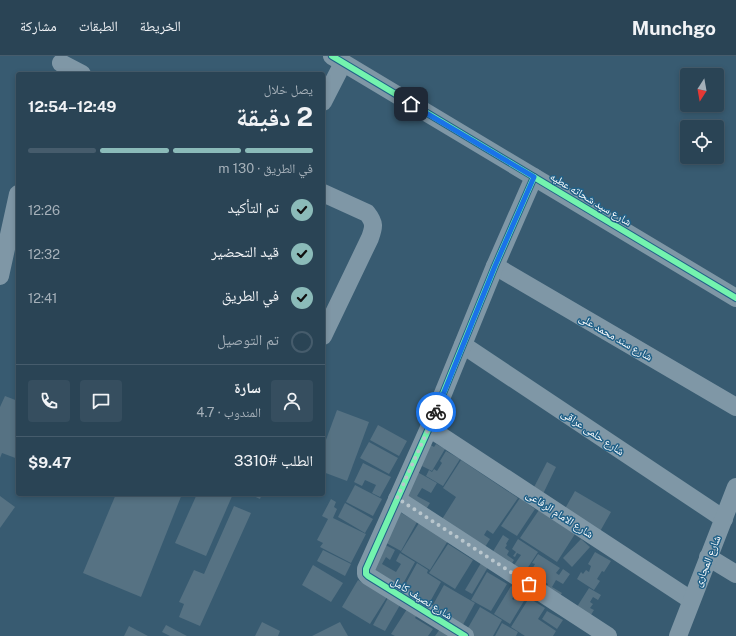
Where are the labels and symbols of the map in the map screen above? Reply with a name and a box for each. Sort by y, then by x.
north arrow [680,68,724,112]
pin [394,87,428,121]
street label: شارع سيد شحاته عطيه [548,170,634,229]
street label: شارع سند محمد على [577,311,655,364]
courier [416,392,456,432]
street label: شارع حلمى عراقى [559,407,627,458]
street label: شارع الامام الرفاعى [524,488,596,541]
street label: شارع المجارى [691,534,724,589]
pin [512,567,546,601]
street label: شارع نصيف كامل [389,574,455,622]

